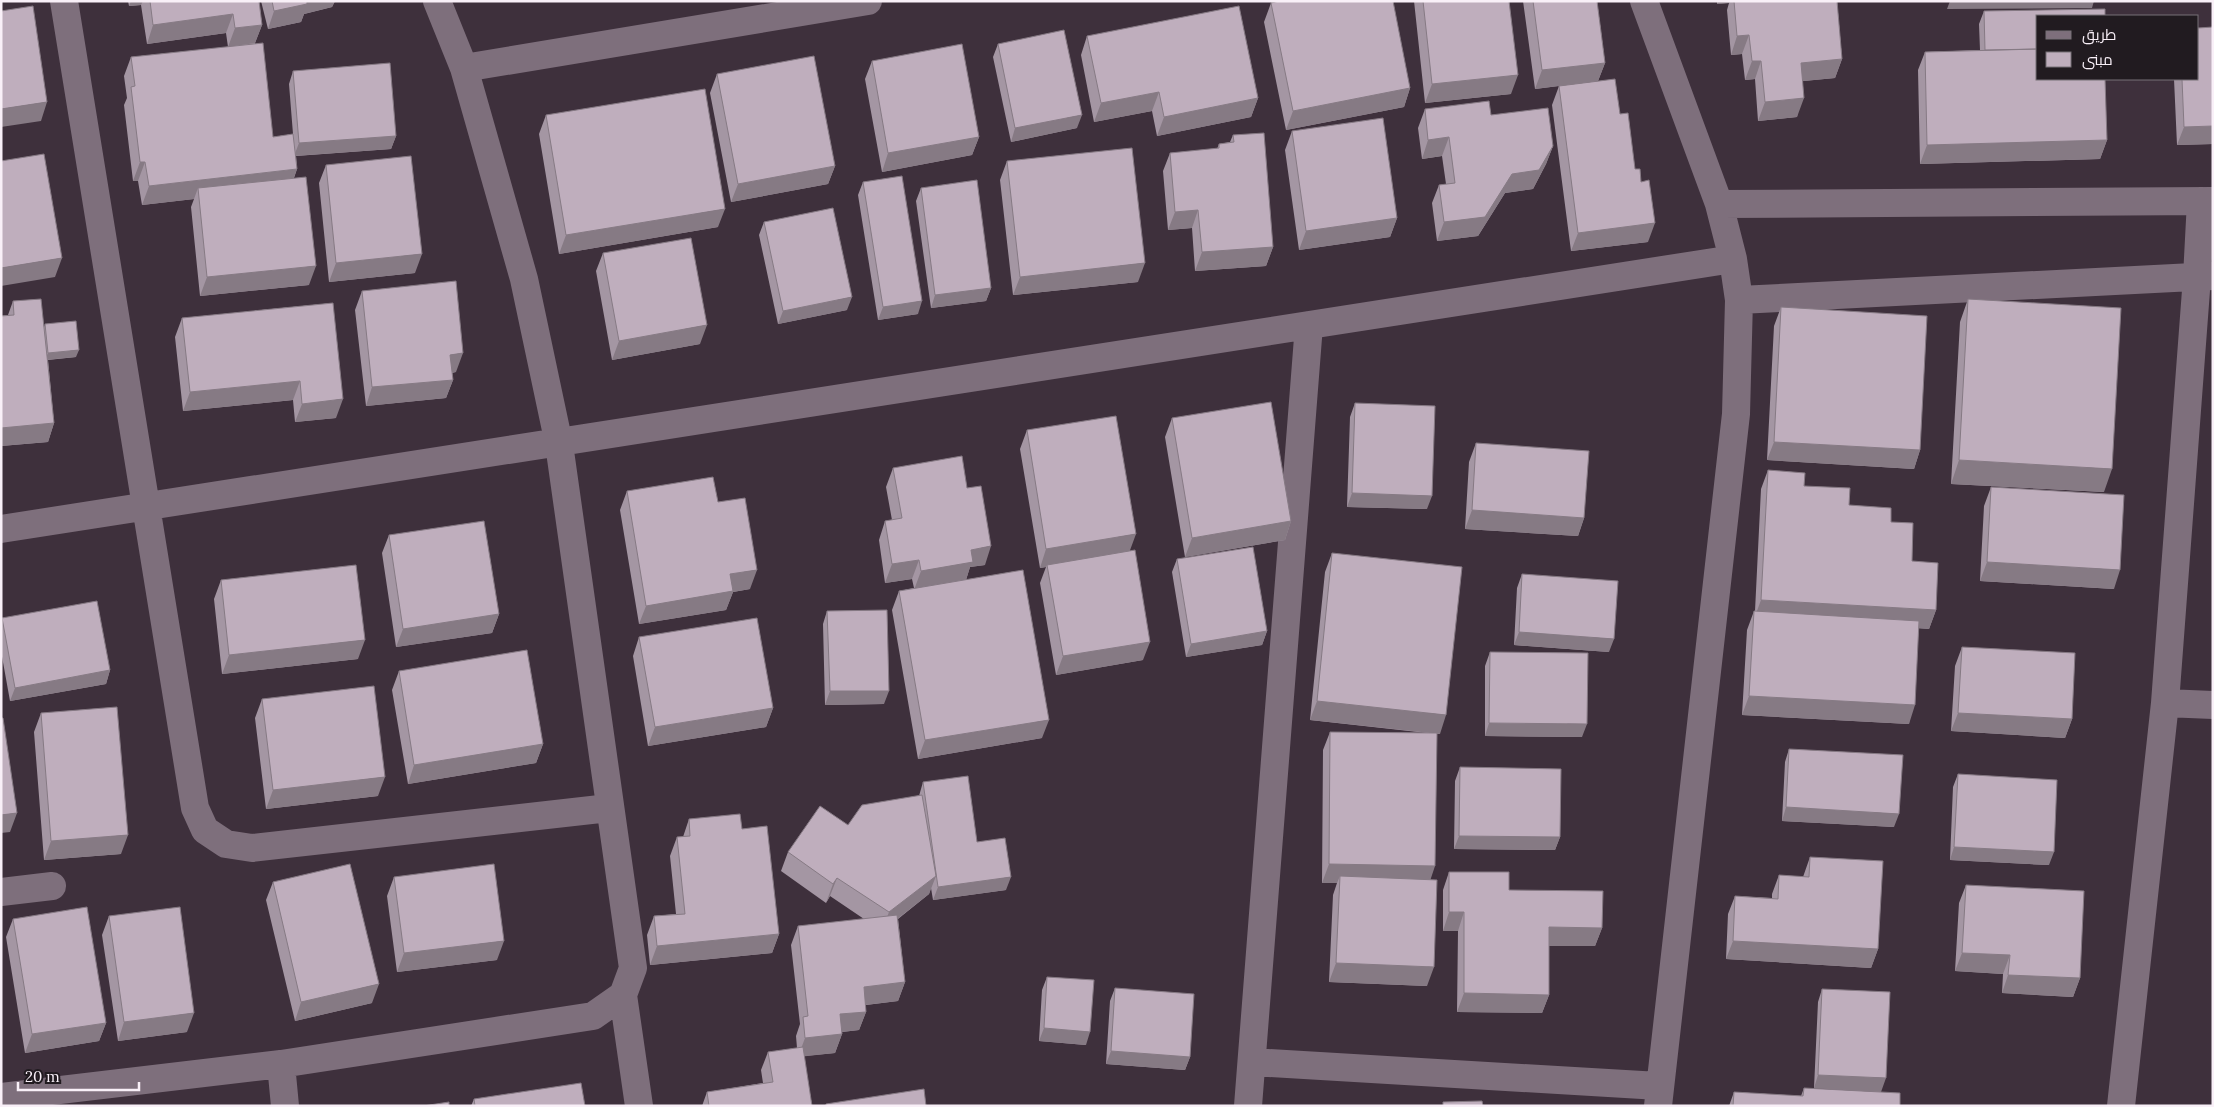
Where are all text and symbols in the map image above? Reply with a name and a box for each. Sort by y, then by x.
legend [2036,15,2199,80]
text: طريق [2082,25,2116,45]
text: مبنى [2082,50,2113,70]
scale bar [18,1060,139,1092]
text: 20 m [25,1067,60,1086]

